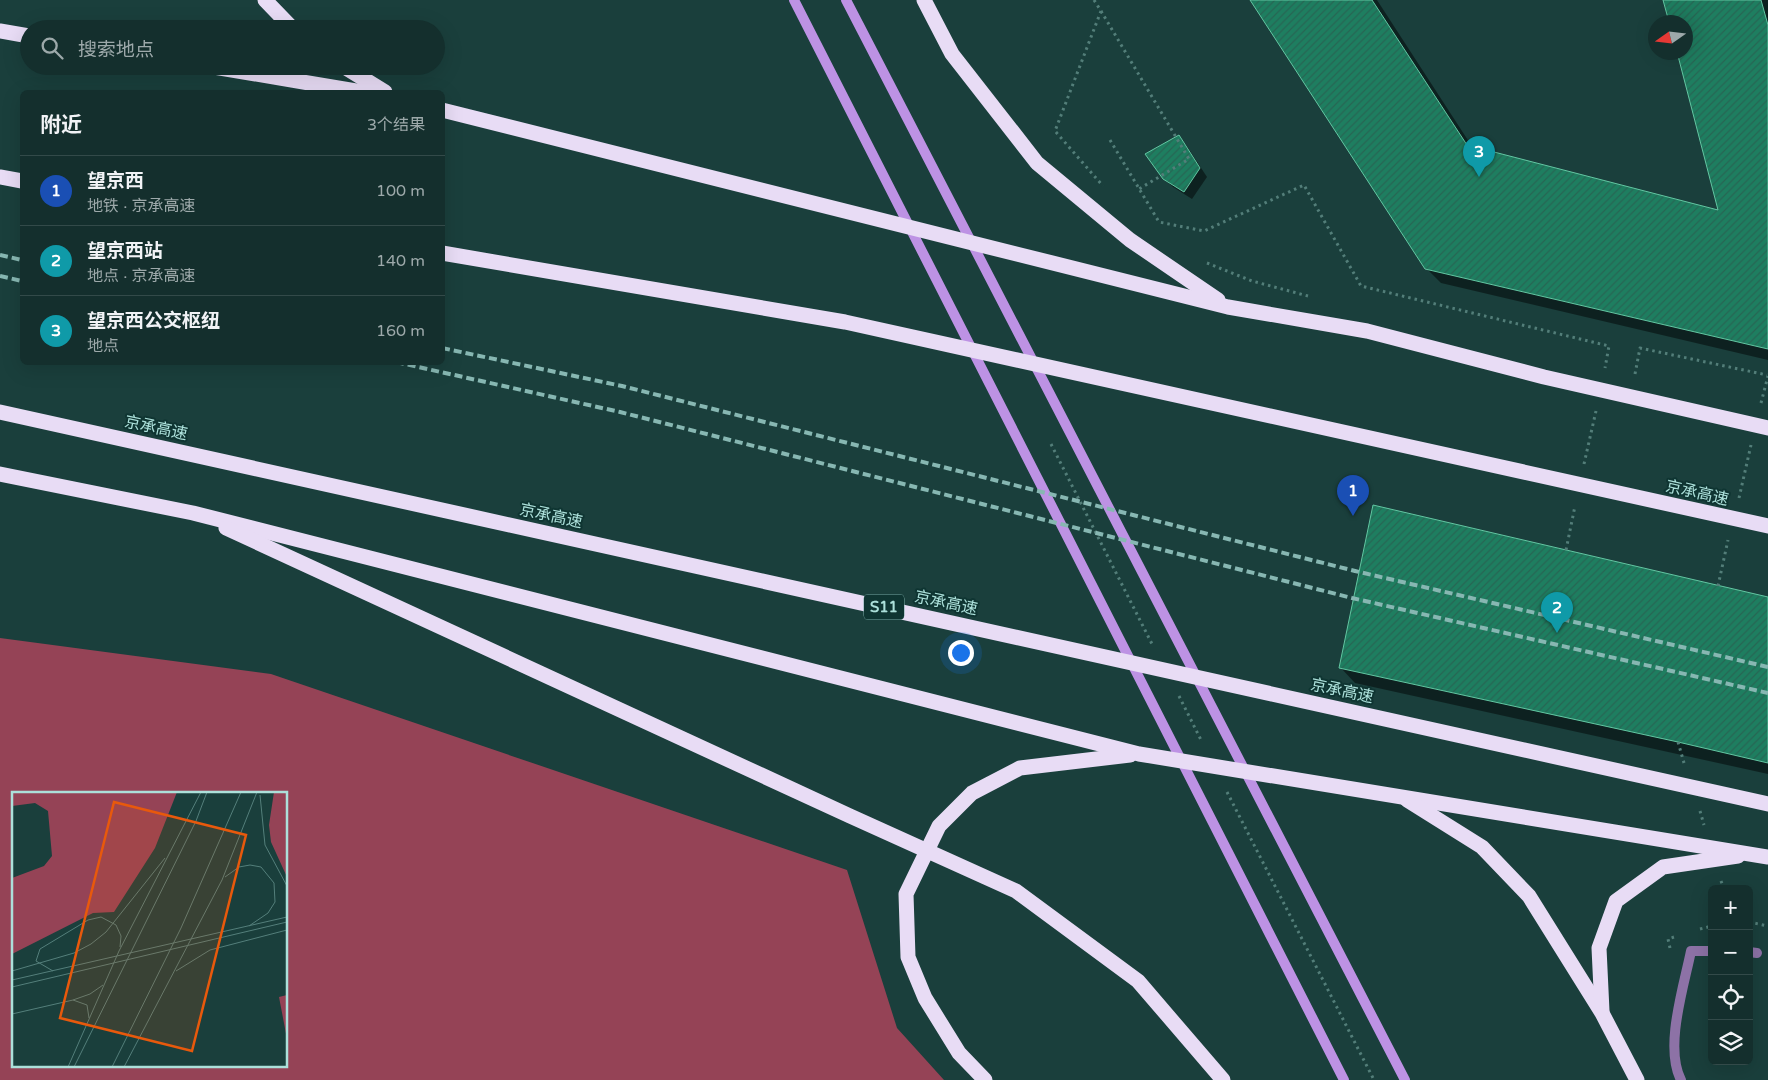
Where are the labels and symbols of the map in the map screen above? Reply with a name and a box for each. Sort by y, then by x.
north arrow [1648,15,1693,60]
pin: 3 [1463,136,1495,177]
street label: 京承高速 [123,412,189,444]
pin: 1 [1337,475,1369,516]
street label: 京承高速 [1664,476,1730,510]
street label: 京承高速 [518,500,584,532]
street label: 京承高速 [913,587,979,619]
pin: 2 [1541,592,1573,633]
road number: S11 [864,594,904,620]
your location [948,640,974,666]
street label: 京承高速 [1309,675,1375,707]
inset map [12,792,288,1068]

